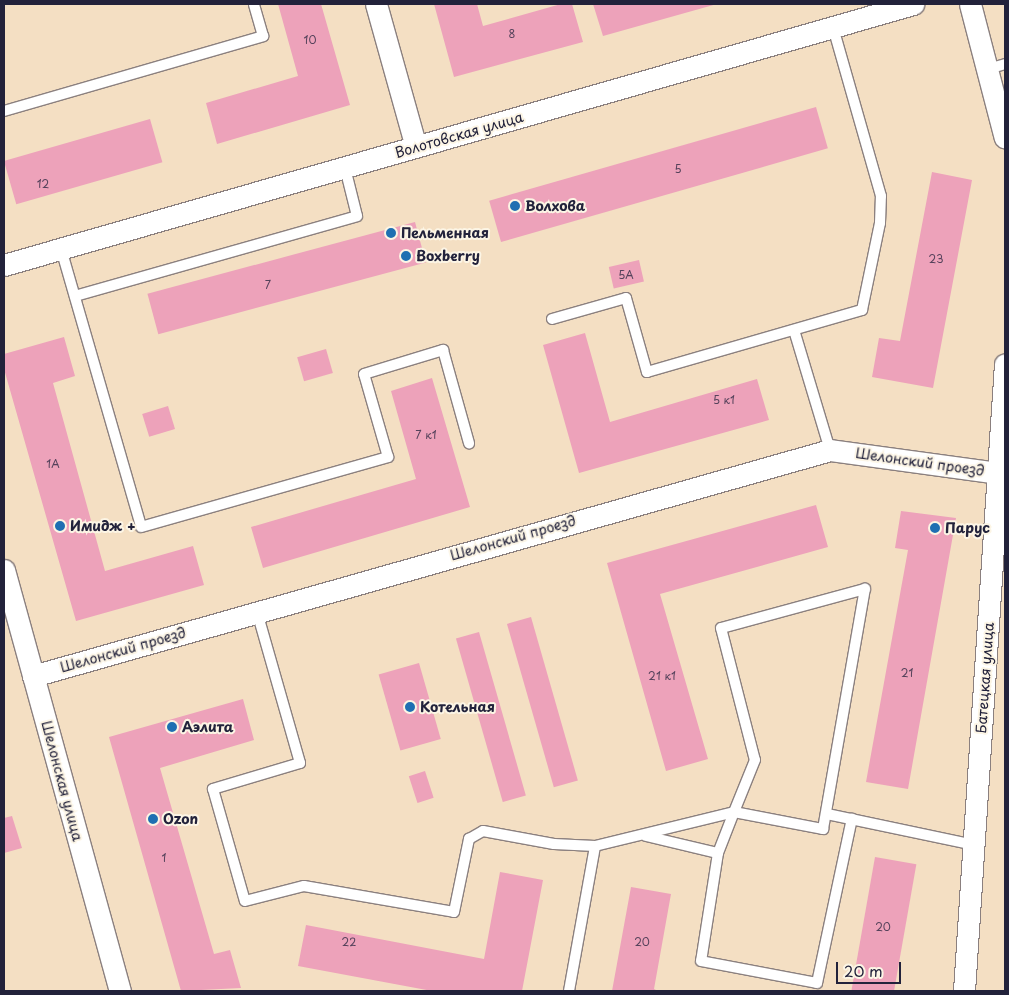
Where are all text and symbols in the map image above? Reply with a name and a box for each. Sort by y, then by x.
house number: 8 [509,27,515,41]
house number: 10 [304,33,316,47]
street label: Волотовская улица [392,108,526,162]
house number: 5 [674,162,682,176]
house number: 12 [37,177,49,191]
place label: Волхова [525,198,585,214]
marker: Волхова [509,200,521,212]
place label: Пельменная [401,225,489,241]
marker: Пельменная [385,227,397,239]
place label: Boxberry [416,248,480,264]
marker: Boxberry [400,250,412,262]
house number: 23 [929,252,943,266]
house number: 5А [618,268,634,282]
house number: 7 [265,278,271,292]
house number: 5 к1 [713,393,735,407]
house number: 7 к1 [415,428,437,442]
street label: Шелонский проезд [855,445,985,479]
house number: 1А [46,457,60,471]
street label: Шелонский проезд [448,512,578,564]
place label: Имидж + [70,518,134,534]
marker: Имидж + [54,520,66,532]
place label: Парус [945,520,990,536]
marker: Парус [929,522,941,534]
street label: Батецкая улица [973,621,997,735]
street label: Шелонский проезд [58,624,188,676]
house number: 21 [901,666,913,680]
house number: 21 к1 [648,669,676,683]
place label: Котельная [420,699,495,715]
marker: Котельная [404,701,416,713]
street label: Шелонская улица [38,719,86,843]
place label: Аэлита [182,719,233,735]
marker: Аэлита [166,721,178,733]
place label: Ozon [163,811,198,827]
marker: Ozon [147,813,159,825]
house number: 1 [162,851,166,865]
house number: 20 [875,920,891,934]
house number: 22 [342,935,356,949]
house number: 20 [634,935,650,949]
scale bar [839,952,904,984]
text: 20 m [844,959,883,982]

